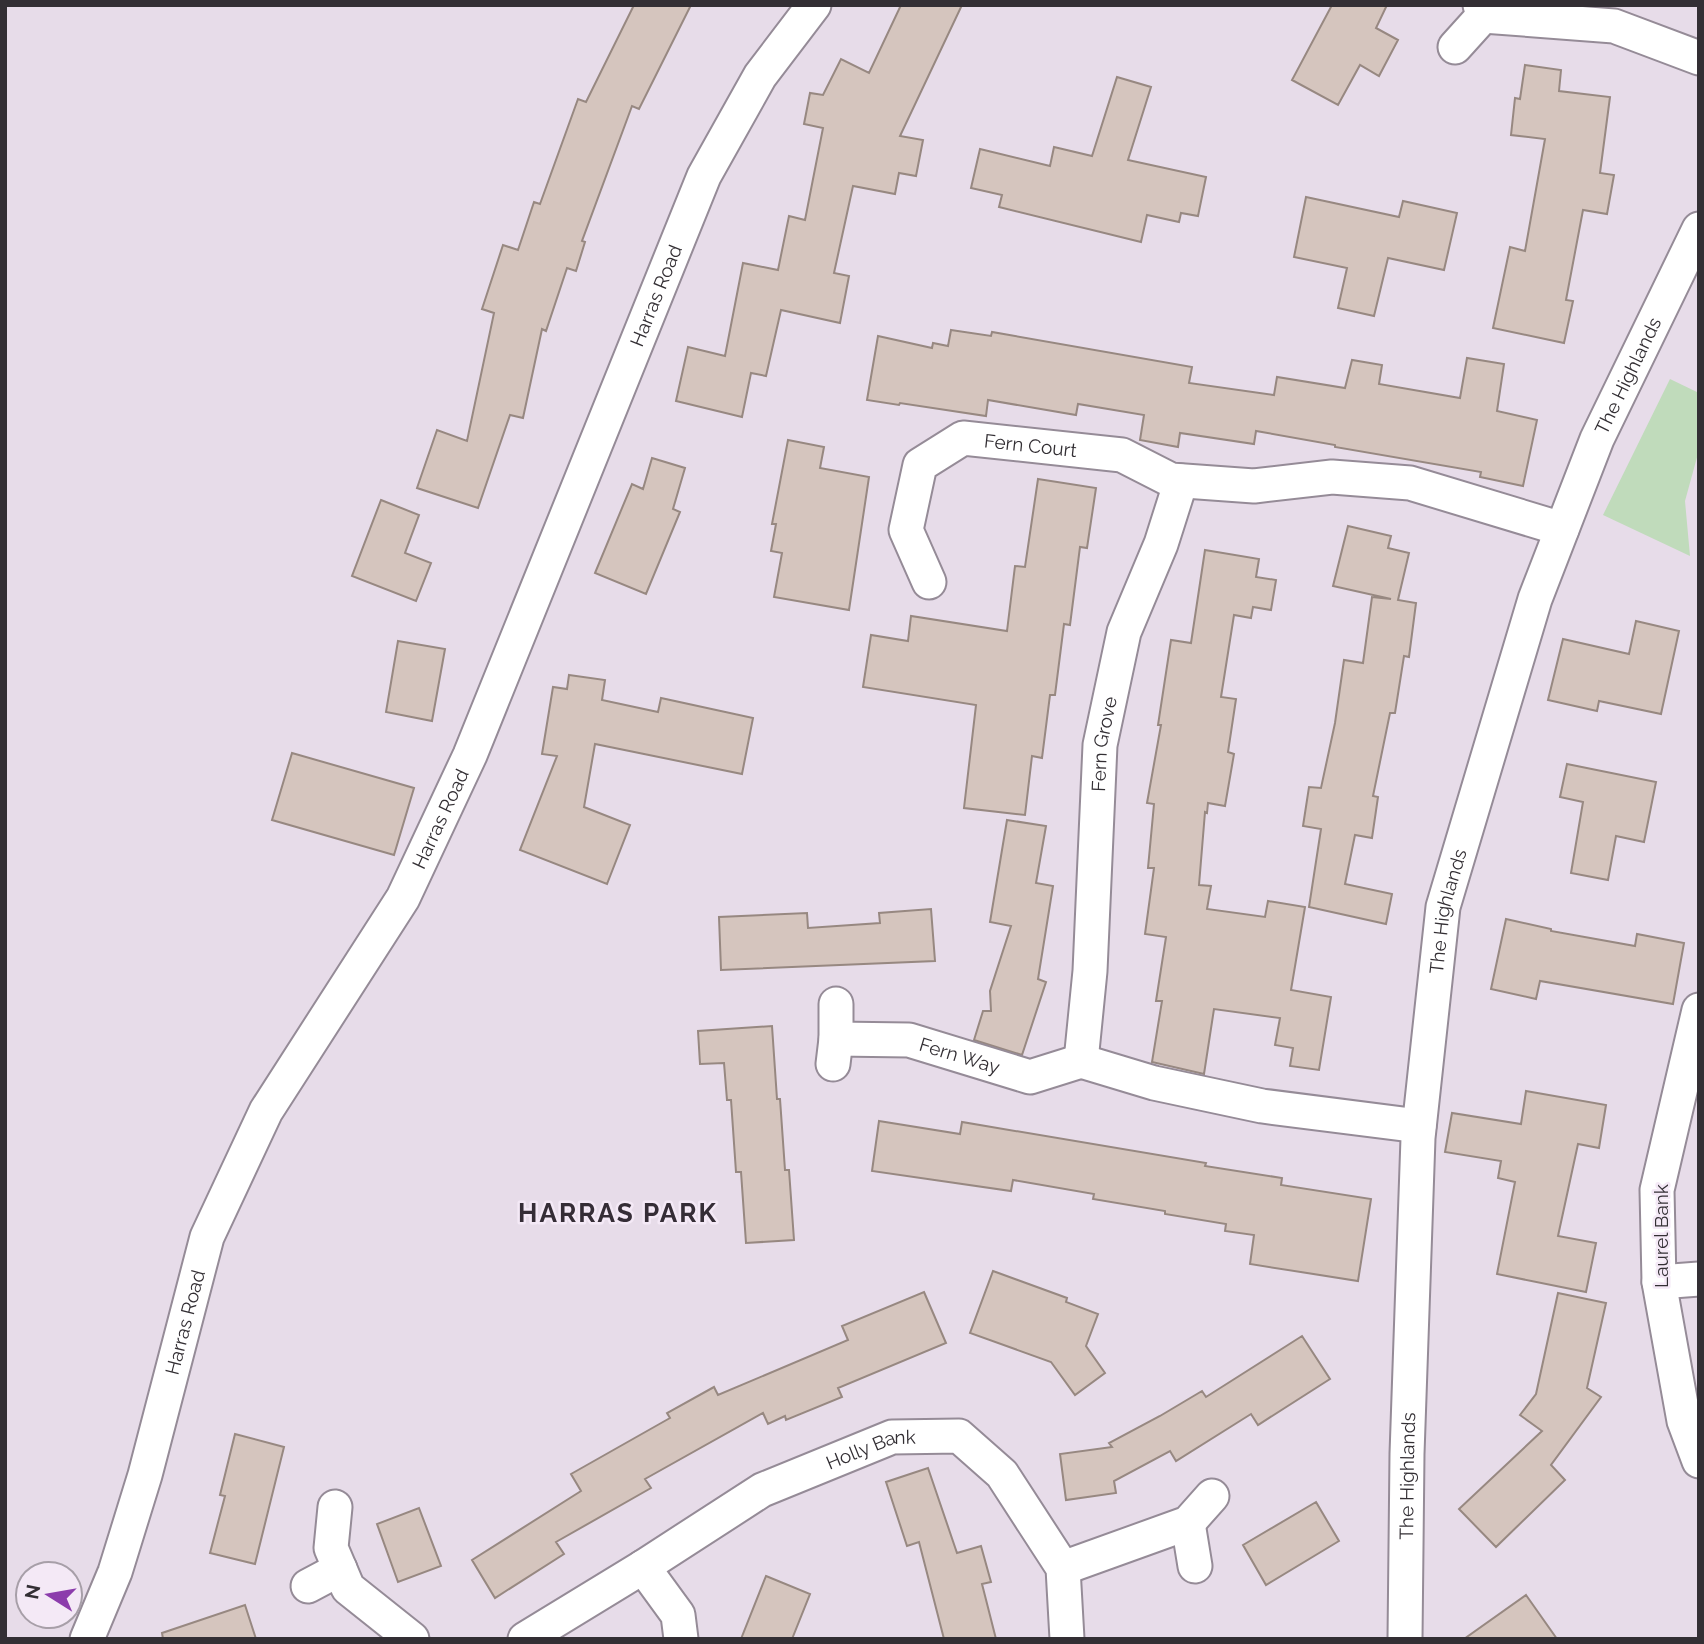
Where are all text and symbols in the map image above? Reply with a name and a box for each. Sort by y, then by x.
street label: Harras Road [625,241,686,350]
street label: The Highlands [1590,314,1665,438]
street label: Fern Court [983,429,1079,461]
street label: Fern Grove [1087,694,1121,792]
street label: Harras Road [407,765,473,872]
street label: The Highlands [1425,846,1471,975]
street label: Fern Way [917,1033,1003,1078]
street label: Laurel Bank [1650,1184,1672,1288]
district label: HARRAS PARK [518,1198,718,1228]
street label: Harras Road [161,1267,209,1377]
street label: The Highlands [1395,1412,1419,1540]
street label: Holly Bank [823,1426,916,1474]
north arrow [14,1560,84,1630]
text: N [20,1583,44,1601]

